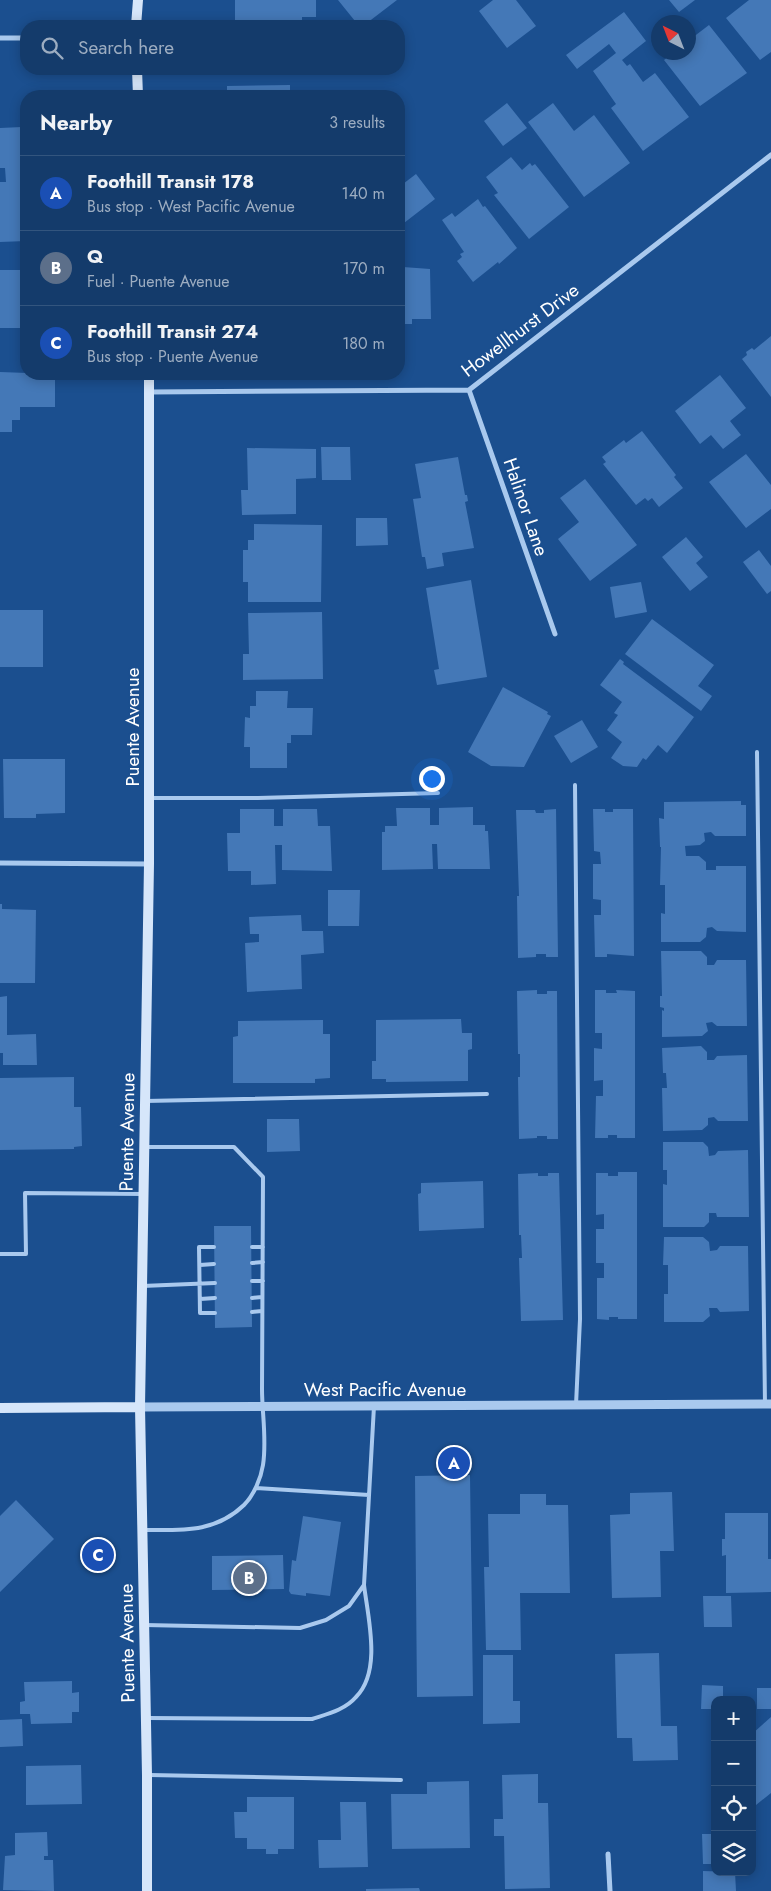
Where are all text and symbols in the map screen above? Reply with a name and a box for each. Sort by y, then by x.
north arrow [651,15,696,60]
search box [20,20,405,75]
icon: search [38,34,66,62]
text: Search here [78,34,174,61]
text: Nearby [40,108,112,138]
text: 3 results [329,111,385,134]
text: Foothill Transit 178 [87,168,254,195]
text: A [50,182,62,205]
text: 140 m [342,182,385,205]
text: Bus stop · West Pacific Avenue [87,195,295,218]
text: Q [87,243,103,270]
text: B [51,257,61,280]
text: 170 m [343,257,385,280]
text: Fuel · Puente Avenue [87,270,230,293]
street label: Howellhurst Drive [455,277,585,383]
text: Foothill Transit 274 [87,318,258,345]
text: C [50,332,62,355]
text: 180 m [342,332,385,355]
text: Bus stop · Puente Avenue [87,345,258,368]
street label: Halinor Lane [497,454,555,560]
street label: Puente Avenue [119,667,146,787]
your location [419,766,445,792]
street label: Puente Avenue [112,1072,142,1192]
street label: West Pacific Avenue [304,1376,466,1403]
pin: A [438,1444,470,1482]
pin: C [82,1536,114,1574]
pin: B [233,1559,265,1597]
street label: Puente Avenue [112,1583,142,1703]
map controls [711,1696,756,1876]
button: + [711,1696,756,1741]
button: − [711,1741,756,1786]
button: locate [711,1786,756,1831]
button: layers [711,1831,756,1876]

